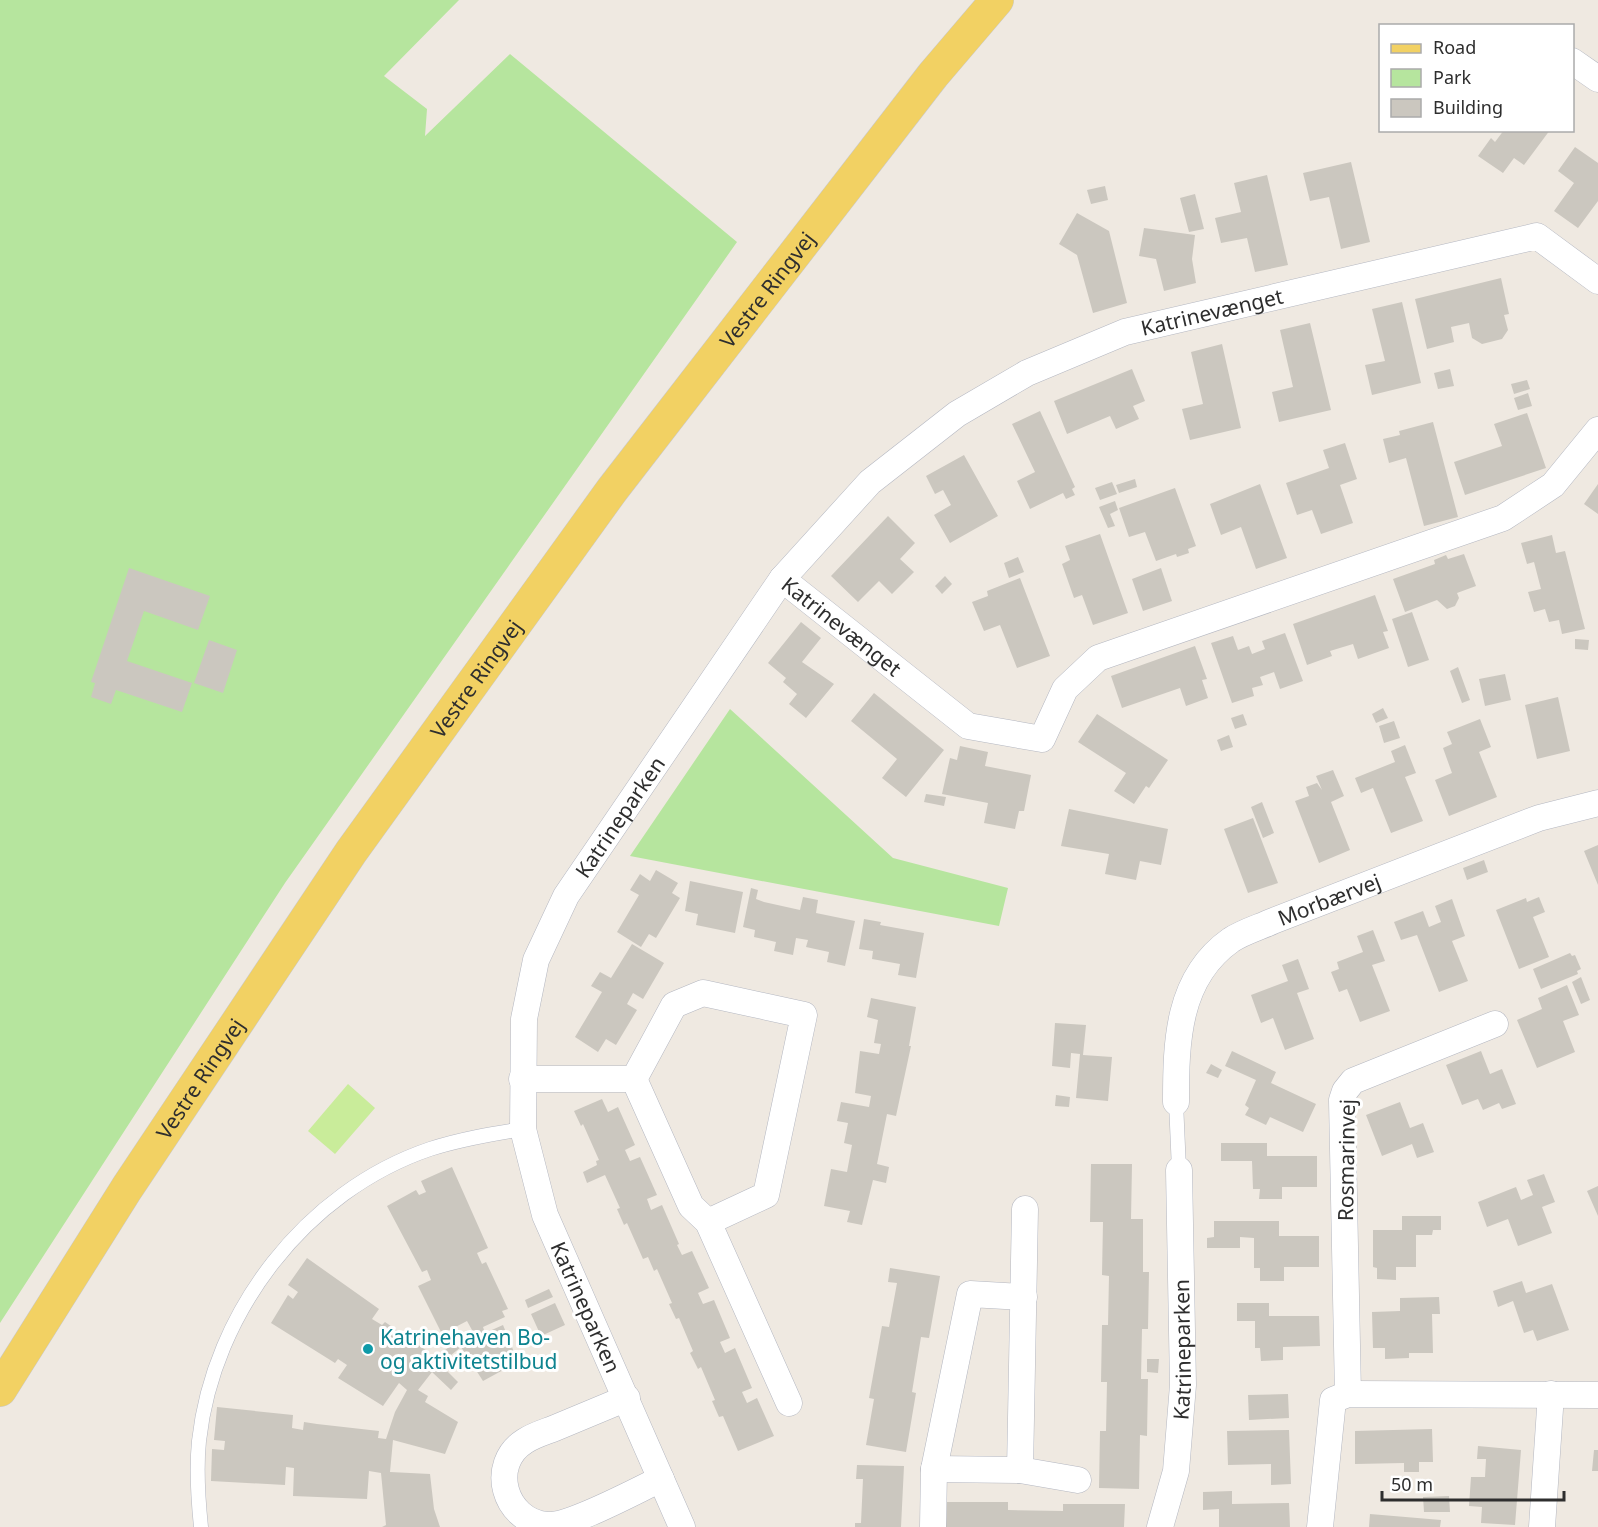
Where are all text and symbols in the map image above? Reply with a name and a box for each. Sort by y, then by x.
legend [1379,24,1574,132]
text: Road [1433,35,1476,59]
text: Park [1433,65,1471,89]
text: Building [1433,95,1503,119]
street label: Vestre Ringvej [713,226,821,353]
street label: Katrinevænget [1138,282,1286,342]
street label: Katrinevænget [776,570,908,682]
street label: Vestre Ringvej [424,614,528,744]
street label: Katrineparken [569,751,671,883]
street label: Morbærvej [1274,867,1385,932]
street label: Vestre Ringvej [150,1013,250,1145]
street label: Rosmarinvej [1331,1099,1361,1221]
street label: Katrineparken [545,1237,627,1377]
street label: Katrineparken [1166,1279,1197,1421]
place label: Katrinehaven Bo- og aktivitetstilbud [380,1323,557,1375]
marker: Katrinehaven Bo- og aktivitetstilbud [361,1342,375,1356]
scale bar [1382,1464,1564,1502]
text: 50 m [1391,1472,1433,1496]

